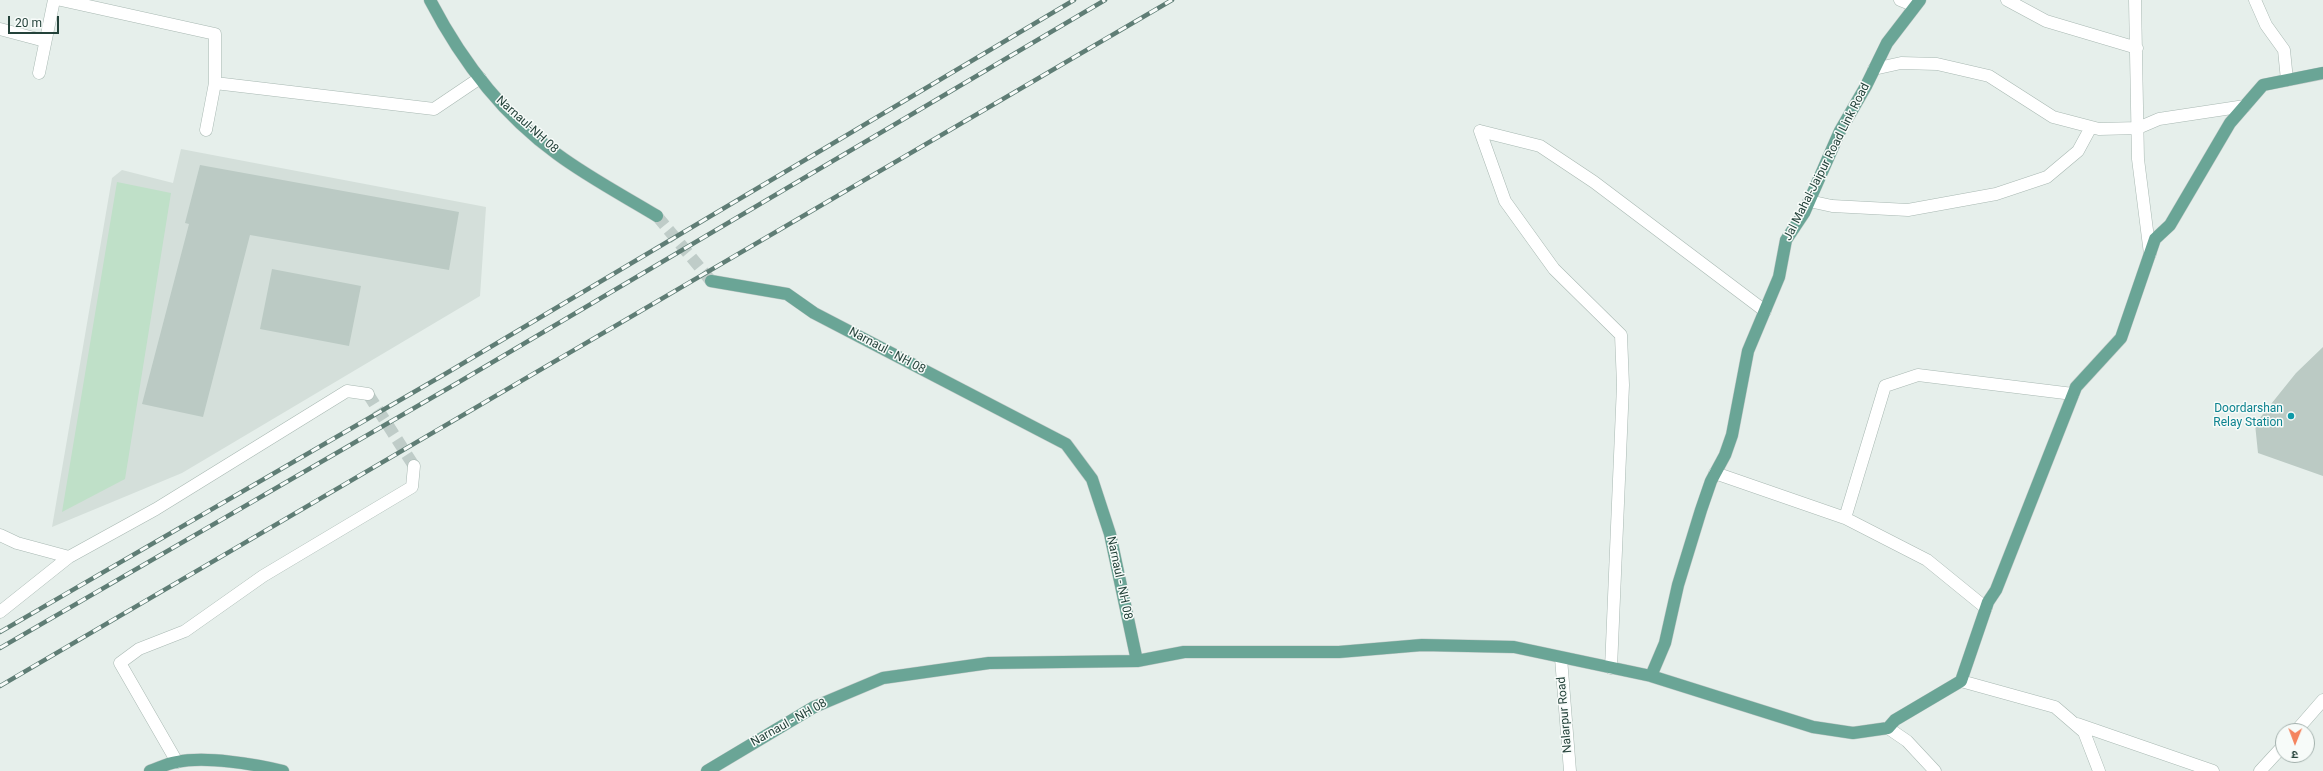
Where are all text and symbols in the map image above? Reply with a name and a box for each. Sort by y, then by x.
scale bar [10,8,61,34]
text: 20 m [15,16,42,30]
street label: Jal Mahal-Jaipur Road Link Road [1781,81,1873,243]
street label: Narnaul-NH 08 [493,93,561,157]
street label: Narnaul - NH 08 [846,325,928,377]
place label: Doordarshan Relay Station [2213,402,2283,430]
marker: Doordarshan Relay Station [2286,411,2296,421]
street label: Narnaul - NH 08 [1103,535,1135,621]
street label: Nalarpur Road [1554,676,1576,754]
street label: Narnaul - NH 08 [748,696,830,750]
north arrow [2275,723,2315,763]
text: उ [2291,748,2298,761]

